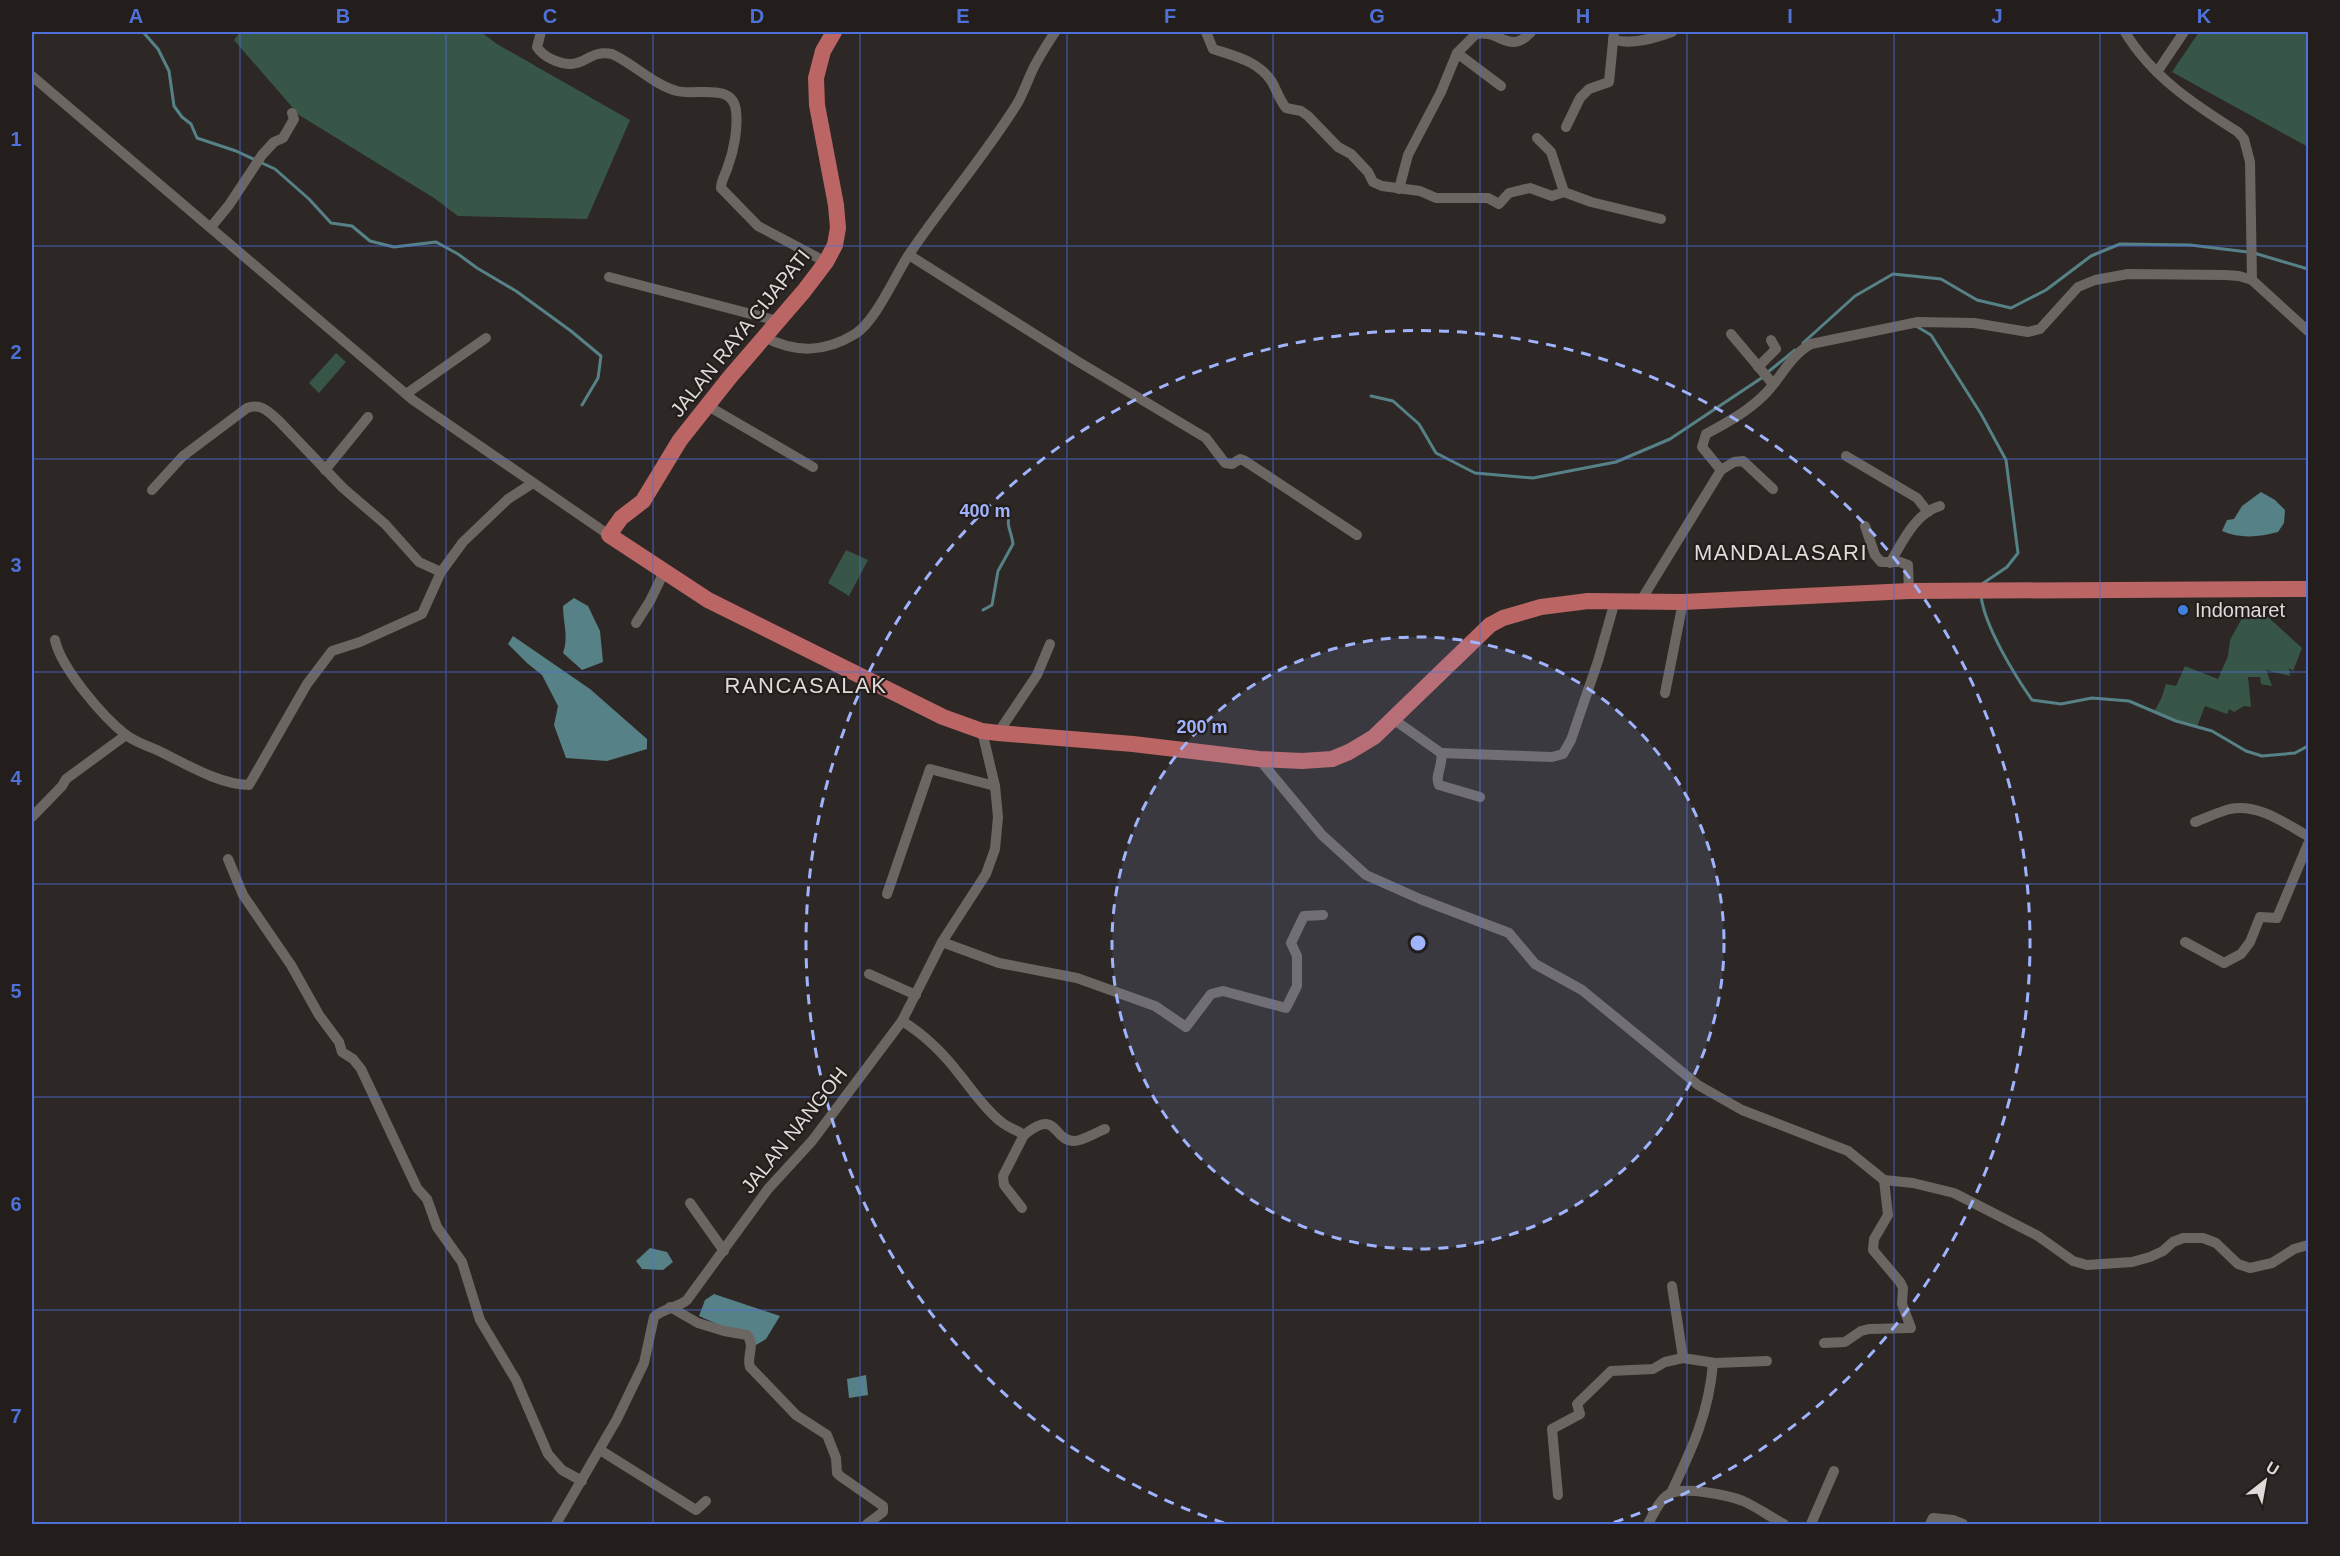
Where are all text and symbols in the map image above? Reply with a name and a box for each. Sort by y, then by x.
text: A [129,5,143,27]
text: B [336,5,350,27]
text: C [543,5,557,27]
text: D [750,5,764,27]
text: E [956,5,970,27]
text: F [1164,5,1176,27]
text: G [1369,5,1385,27]
text: H [1576,5,1590,27]
text: I [1787,5,1793,27]
text: J [1991,5,2003,27]
text: K [2197,5,2212,27]
text: 1 [10,128,22,150]
street label: JALAN RAYA CIJAPATI [666,245,814,421]
text: 2 [10,341,22,363]
text: 400 m [959,501,1011,521]
district label: MANDALASARI [1694,540,1868,565]
text: 3 [10,554,22,576]
place label: Indomaret [2195,599,2285,621]
marker: Indomaret [2176,603,2190,617]
district label: RANCASALAK [725,673,887,698]
text: 200 m [1176,717,1228,737]
text: 4 [10,767,22,789]
centre of rings [1408,933,1428,953]
text: 5 [10,980,22,1002]
street label: JALAN NANGOH [736,1063,852,1197]
text: 6 [10,1193,22,1215]
text: 7 [10,1405,22,1427]
north arrow [2235,1451,2295,1511]
text: U [2263,1458,2282,1479]

